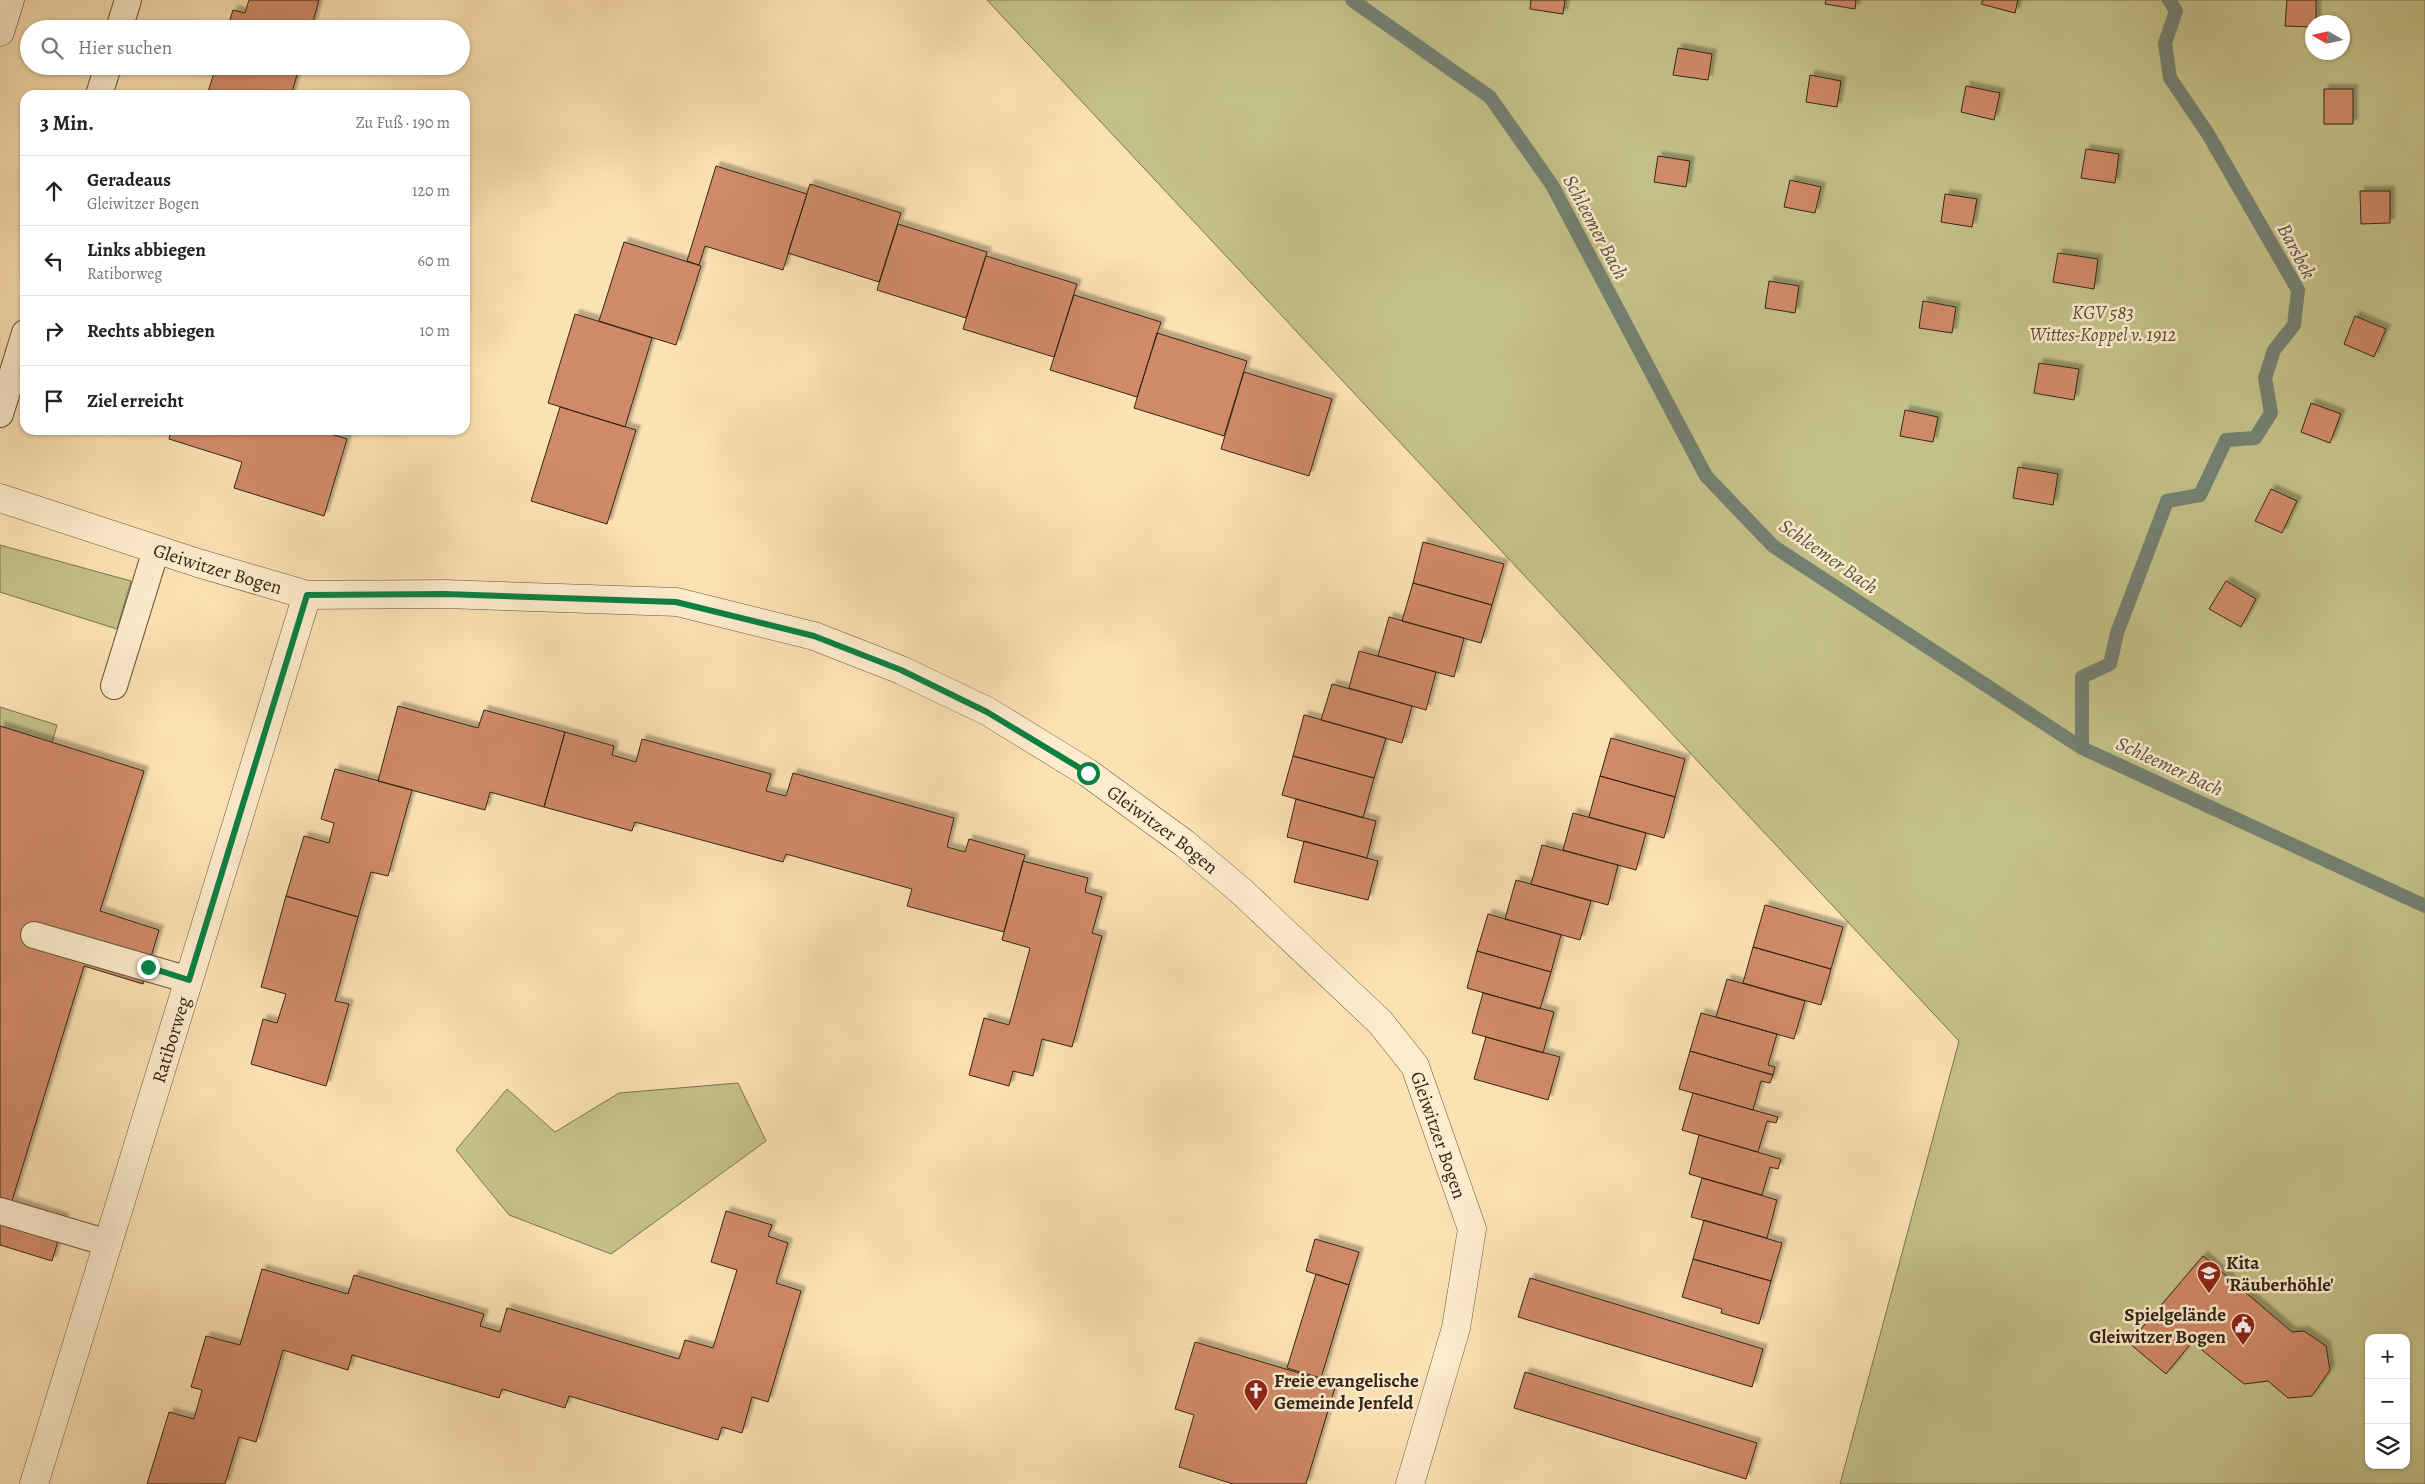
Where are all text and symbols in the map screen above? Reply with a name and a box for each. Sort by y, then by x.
north arrow [2305,15,2350,60]
search box [20,20,470,75]
icon: search [38,34,66,62]
text: Hier suchen [78,35,172,61]
text: 3 Min. [40,109,94,137]
text: Zu Fuß · 190 m [356,112,450,134]
text: Geradeaus [87,167,171,193]
water label: Schleemer Bach [1557,170,1635,284]
icon: ahead [40,177,68,205]
text: 120 m [412,180,450,202]
text: Gleiwitzer Bogen [87,193,199,215]
water label: Barsbek [2271,219,2322,284]
text: Links abbiegen [87,237,206,263]
icon: left [40,247,68,275]
text: 60 m [418,250,450,272]
text: Ratiborweg [87,263,162,285]
park label: KGV 583 Wittes-Koppel v. 1912 [2029,300,2177,348]
icon: right [40,317,68,345]
text: Rechts abbiegen [87,318,215,344]
text: 10 m [420,320,450,342]
icon: arrive [40,387,68,415]
text: Ziel erreicht [87,388,184,414]
water label: Schleemer Bach [1774,512,1884,600]
street label: Gleiwitzer Bogen [150,537,285,601]
water label: Schleemer Bach [2112,730,2228,803]
route start [1077,762,1100,785]
street label: Gleiwitzer Bogen [1101,779,1223,880]
route end [137,956,160,979]
street label: Ratiborweg [146,993,197,1086]
street label: Gleiwitzer Bogen [1404,1068,1472,1202]
place label: Kita 'Räuberhöhle' [2226,1250,2334,1298]
school or university icon: Kita 'Räuberhöhle' [2196,1260,2222,1294]
place label: Spielgelände Gleiwitzer Bogen [2089,1302,2226,1350]
public building icon: Spielgelände Gleiwitzer Bogen [2230,1312,2256,1346]
map controls [2365,1334,2410,1469]
button: + [2365,1334,2410,1379]
place label: Freie evangelische Gemeinde Jenfeld [1274,1368,1419,1416]
church icon: Freie evangelische Gemeinde Jenfeld [1243,1378,1269,1412]
button: − [2365,1379,2410,1424]
button: layers [2365,1424,2410,1469]

